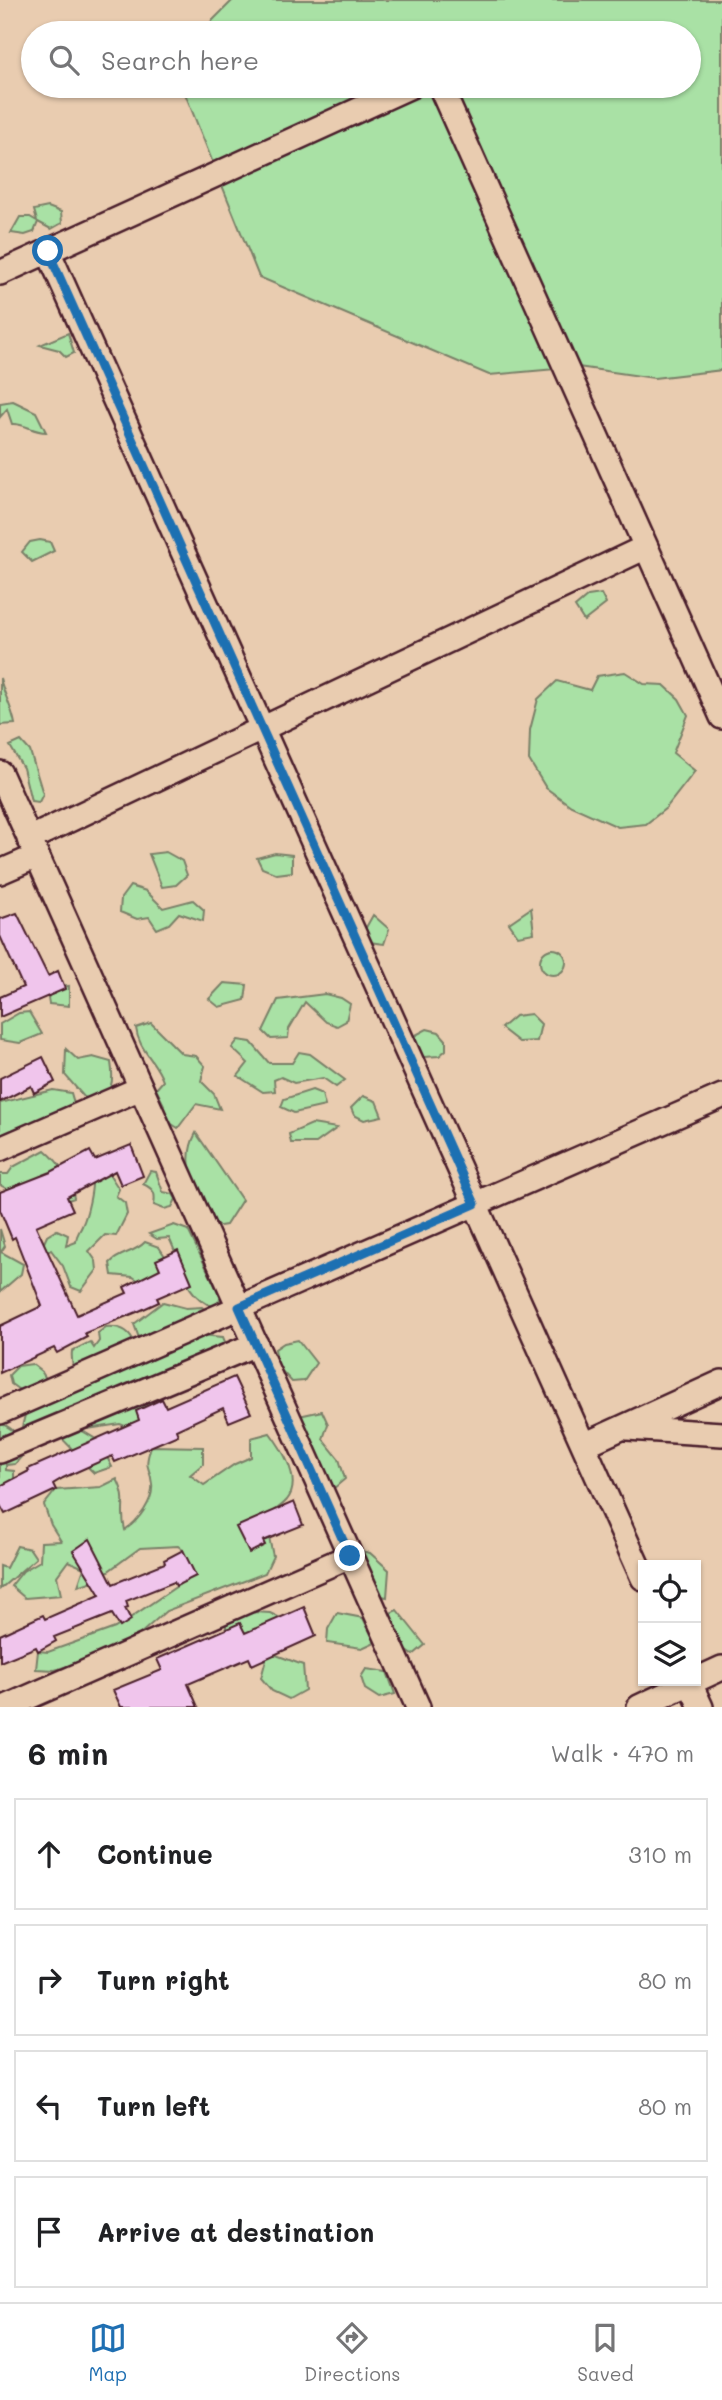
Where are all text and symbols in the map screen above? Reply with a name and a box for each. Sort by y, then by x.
search box [21,21,701,98]
icon: search [45,41,83,79]
text: Search here [101,43,259,77]
route start [32,235,63,266]
route end [334,1540,365,1571]
map controls [638,1560,701,1686]
button: locate [638,1560,701,1623]
button: layers [638,1623,701,1686]
text: 6 min [28,1733,108,1773]
text: Walk · 470 m [551,1738,694,1768]
icon: ahead [30,1835,68,1873]
text: Continue [97,1837,213,1871]
text: 310 m [628,1839,692,1869]
icon: right [30,1961,68,1999]
text: Turn right [97,1963,230,1997]
text: 80 m [638,1965,692,1995]
icon: left [30,2087,68,2125]
text: Turn left [97,2089,210,2123]
text: 80 m [638,2091,692,2121]
icon: arrive [30,2213,68,2251]
text: Arrive at destination [97,2215,374,2249]
tab: Map [88,2319,127,2386]
tab: Directions [304,2319,400,2386]
tab: Saved [577,2319,634,2386]

